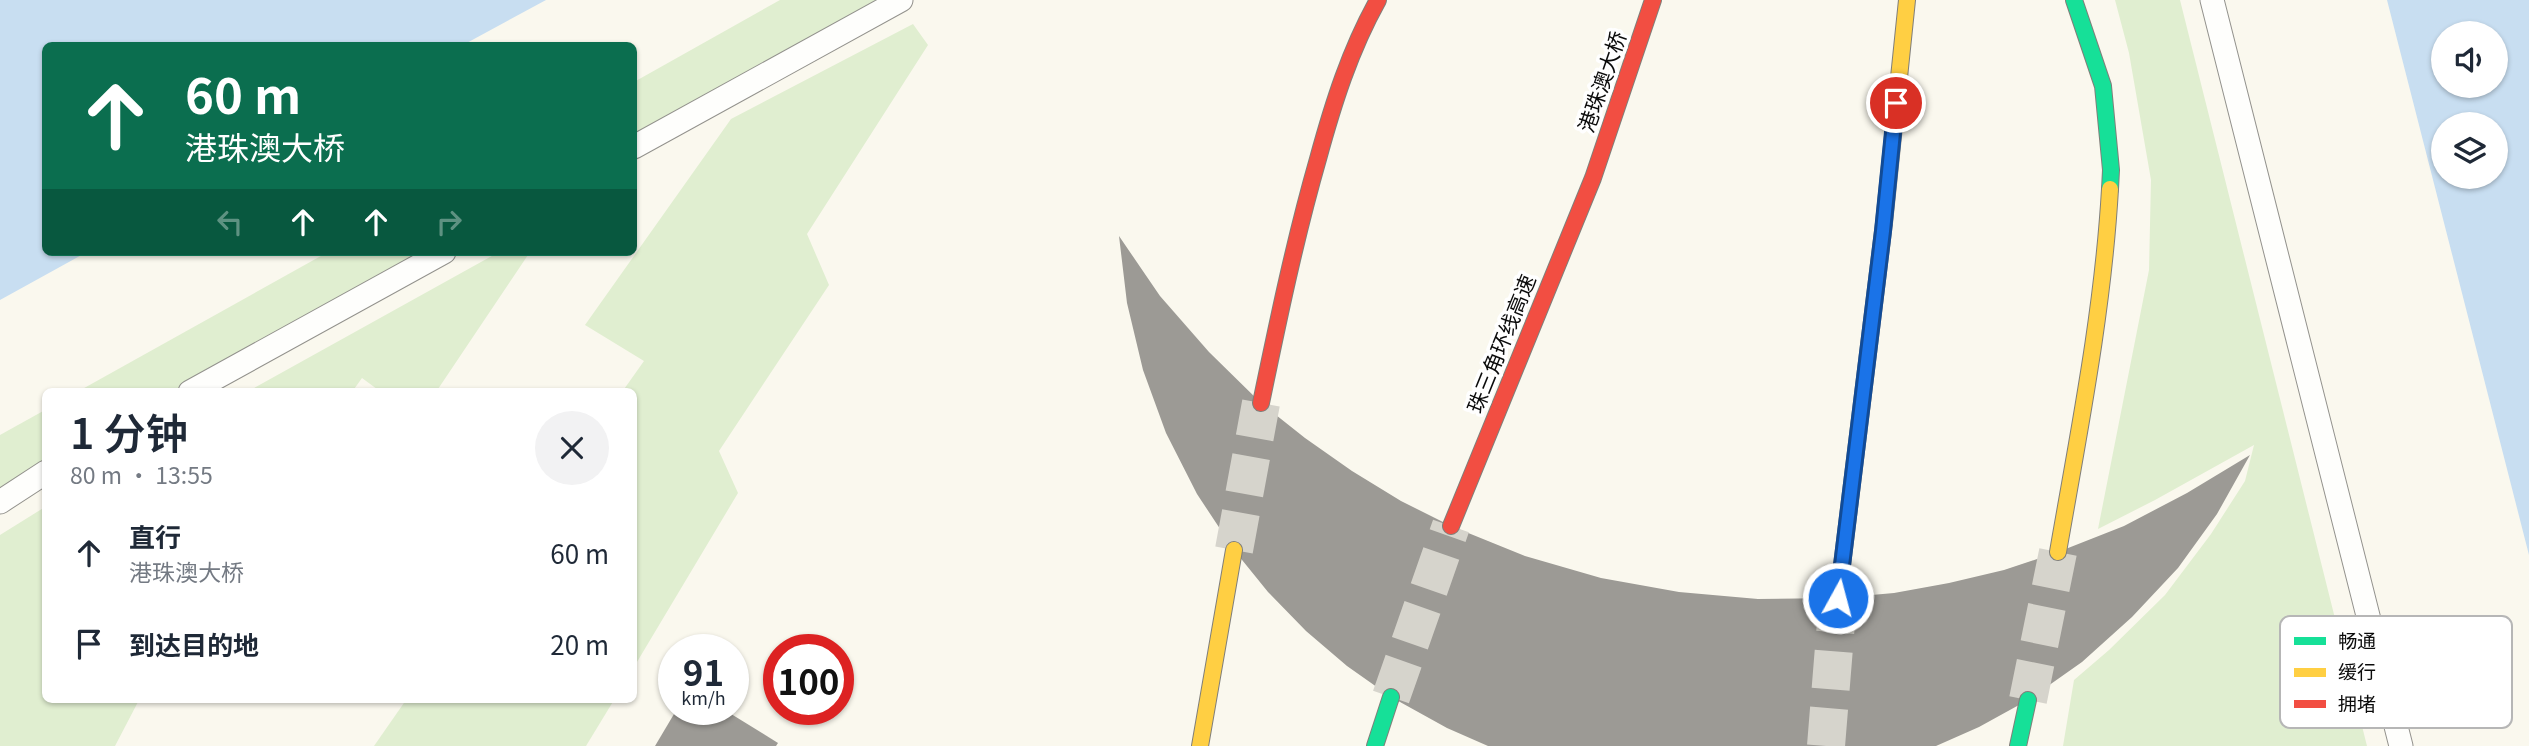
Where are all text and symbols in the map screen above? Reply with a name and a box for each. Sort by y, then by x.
map controls [2431,21,2508,189]
button: sound [2431,21,2508,98]
street label: 港珠澳大桥 [1570,27,1632,136]
text: 60 m [185,57,301,128]
icon: ahead [70,70,161,161]
pin [1866,73,1926,133]
icon: arrive [1877,84,1915,122]
button: layers [2431,112,2508,189]
text: 港珠澳大桥 [185,123,345,169]
icon: left [211,203,249,241]
icon: ahead [284,203,322,241]
icon: ahead [357,203,395,241]
icon: right [430,203,468,241]
street label: 珠三角环线高速 [1459,269,1542,417]
text: 1 分钟 [70,400,188,461]
button: close [535,411,609,485]
text: 80 m · 13:55 [70,457,213,491]
text: 直行 [129,517,181,554]
icon: ahead [70,534,108,572]
text: 60 m [550,534,609,571]
text: 港珠澳大桥 [129,554,244,588]
position arrow [1801,561,1875,635]
legend [2280,616,2512,728]
icon: arrive [70,625,108,663]
text: 到达目的地 [129,625,259,662]
text: 20 m [550,625,609,662]
text: 畅通 [2338,626,2376,653]
speed limit sign: 100 [763,634,854,725]
text: 91 [683,645,724,696]
text: 缓行 [2338,657,2376,684]
text: km/h [681,684,726,710]
text: 拥堵 [2338,689,2376,716]

